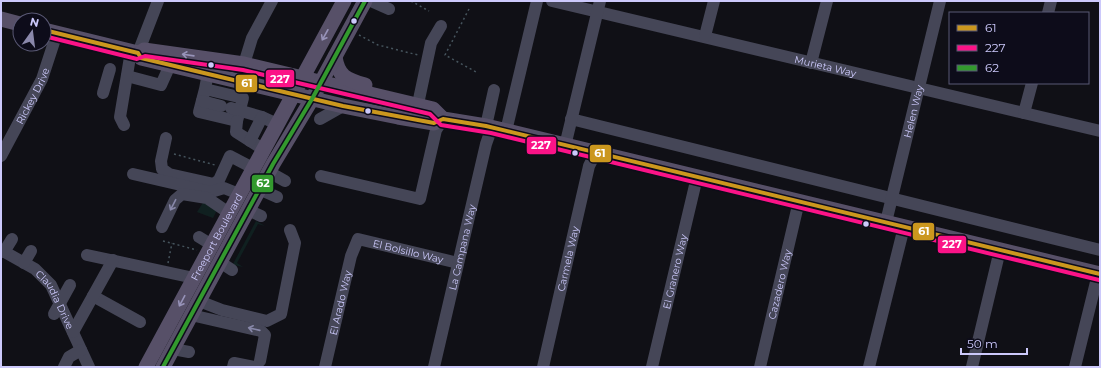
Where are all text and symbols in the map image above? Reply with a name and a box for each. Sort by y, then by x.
north arrow [12,12,52,52]
legend [949,12,1089,84]
text: N [28,14,40,30]
unlabelled marker [349,16,359,26]
text: 61 [985,20,997,35]
one-way arrow [321,29,329,41]
text: 227 [985,40,1006,55]
one-way arrow [182,52,195,59]
street label: Murieta Way [793,52,858,80]
unlabelled marker [206,60,216,70]
text: 62 [985,60,999,75]
street label: Rickey Drive [13,66,52,126]
line badge: 227 [265,69,295,88]
text: 227 [270,72,290,86]
line badge: 61 [235,74,258,93]
text: 61 [241,76,253,90]
street label: Helen Way [900,83,926,139]
unlabelled marker [363,106,373,116]
line badge: 227 [526,136,557,155]
text: 227 [531,138,551,152]
line badge: 61 [589,144,612,163]
text: 61 [594,146,606,160]
unlabelled marker [570,148,580,158]
line badge: 62 [251,174,274,193]
text: 62 [256,176,270,190]
street label: Freeport Boulevard [188,191,245,283]
one-way arrow [169,199,176,211]
street label: La Campana Way [446,203,478,291]
unlabelled marker [861,219,871,229]
line badge: 61 [912,222,935,241]
street label: Carmela Way [554,224,582,293]
text: 61 [918,224,930,238]
street label: El Granero Way [659,232,690,310]
line badge: 227 [937,235,967,254]
street label: El Bolsillo Way [372,236,445,266]
text: 227 [942,237,962,251]
street label: Cazadero Way [765,248,794,320]
street label: Claudia Drive [33,267,77,331]
street label: El Arado Way [326,269,354,336]
one-way arrow [177,294,185,306]
one-way arrow [248,325,261,333]
scale bar [961,330,1027,356]
text: 50 m [967,336,998,351]

